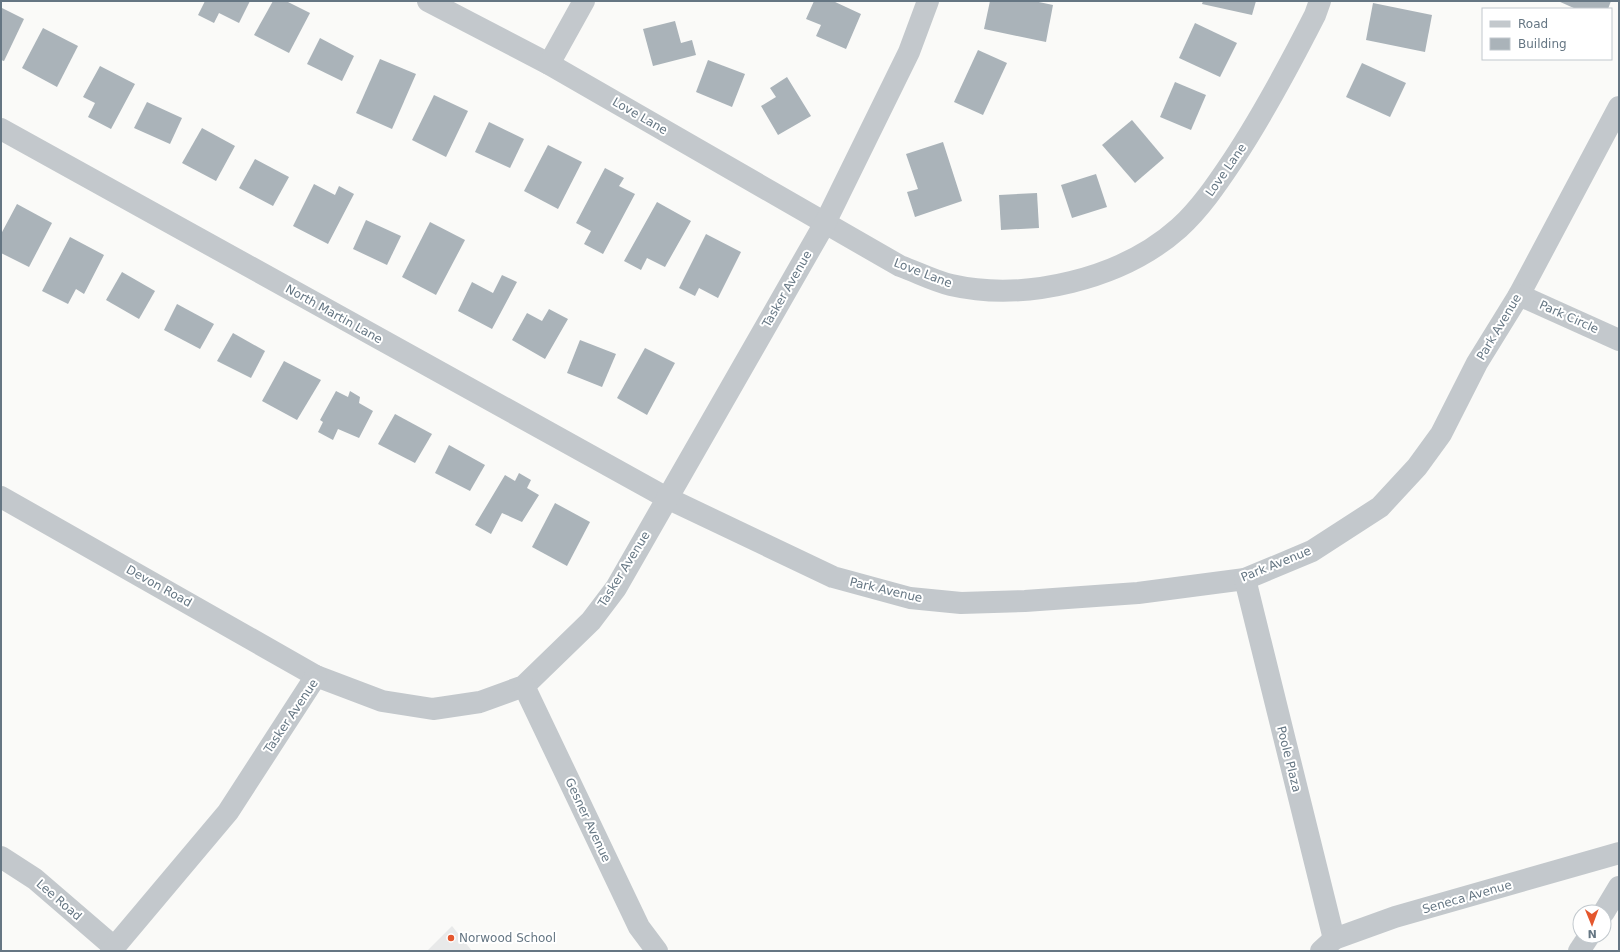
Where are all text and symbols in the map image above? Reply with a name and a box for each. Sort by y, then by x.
legend [1482,8,1612,60]
text: Road [1518,17,1548,31]
text: Building [1518,37,1567,51]
street label: Love Lane [610,95,670,137]
street label: Love Lane [1203,141,1249,199]
street label: Tasker Avenue [759,248,815,331]
street label: Love Lane [892,256,954,290]
street label: North Martin Lane [283,282,385,346]
street label: Park Avenue [1474,292,1524,362]
street label: Park Circle [1537,298,1601,336]
street label: Tasker Avenue [595,529,653,610]
street label: Park Avenue [1239,544,1313,584]
street label: Devon Road [124,562,194,610]
street label: Park Avenue [848,575,924,605]
street label: Tasker Avenue [261,676,321,756]
street label: Poole Plaza [1274,725,1304,793]
street label: Gesner Avenue [562,776,614,864]
street label: Lee Road [34,877,84,923]
street label: Seneca Avenue [1421,878,1513,916]
north arrow [1572,904,1612,944]
text: N [1587,927,1597,940]
place label: Norwood School [459,931,556,945]
marker: Norwood School [446,933,456,943]

